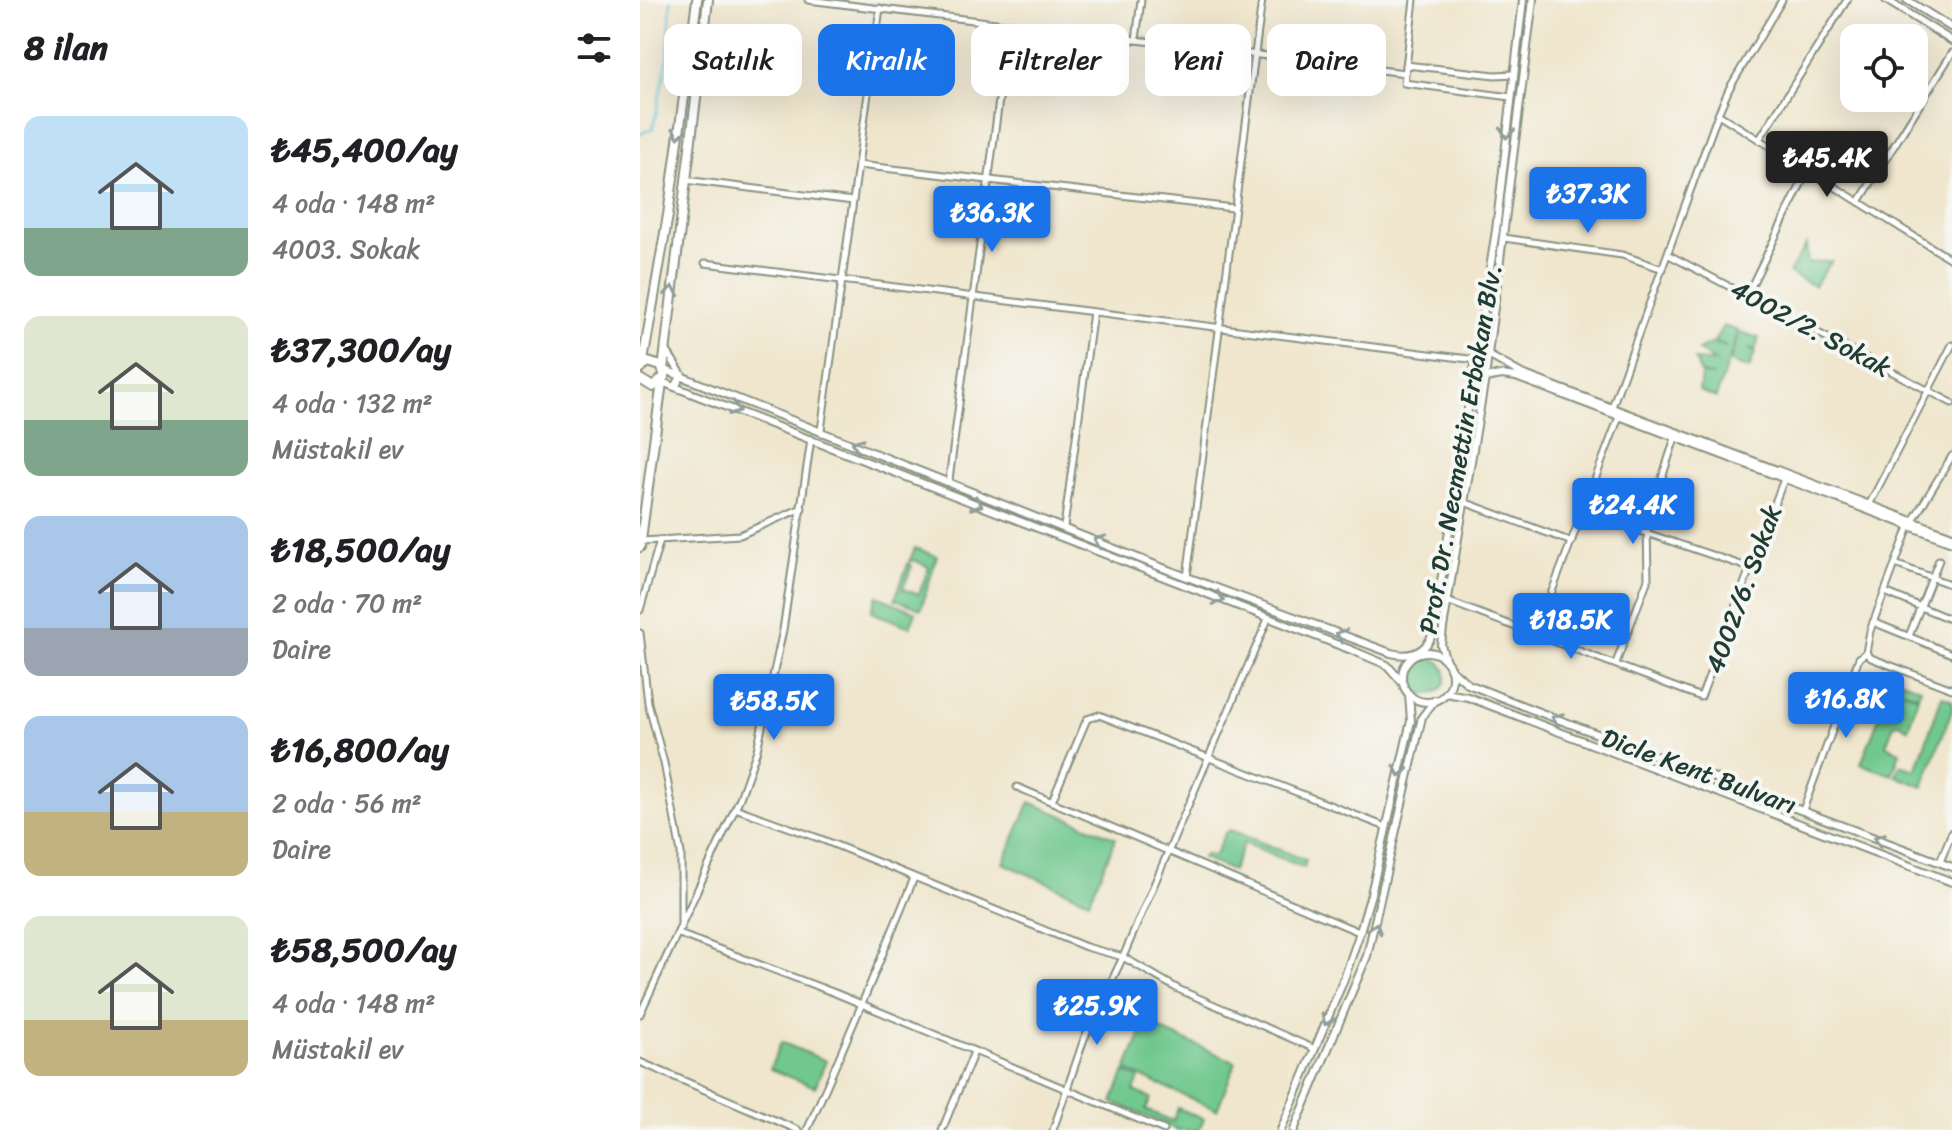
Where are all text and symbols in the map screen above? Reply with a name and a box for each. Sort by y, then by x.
text: 8 ilan [24,18,108,78]
chip: Satılık [664,24,802,96]
chip: Kiralık [818,24,955,96]
chip: Filtreler [971,24,1129,96]
chip: Yeni [1145,24,1251,96]
chip: Daire [1267,24,1386,96]
map controls [1840,24,1928,112]
button: locate [1840,24,1928,112]
icon: filters [572,26,616,70]
text: ₺45,400/ay [272,120,458,180]
one-way arrow [671,126,688,140]
one-way arrow [1499,126,1516,140]
pin: ₺45.4K [1762,131,1892,199]
text: ₺45.4K [1784,134,1870,180]
icon: home [88,148,184,244]
pin: ₺37.3K [1523,167,1653,235]
text: ₺37.3K [1547,170,1629,216]
text: 4 oda · 148 m² [272,180,436,226]
pin: ₺36.3K [927,186,1057,254]
text: ₺36.3K [951,189,1033,235]
text: 4003. Sokak [272,226,420,272]
street label: Prof. Dr. Necmettin Erbakan Blv. [1405,260,1515,638]
street label: 4002/2. Sokak [1722,266,1900,390]
one-way arrow [664,285,681,298]
text: ₺37,300/ay [272,320,451,380]
icon: home [88,348,184,444]
text: 4 oda · 132 m² [272,380,433,426]
one-way arrow [727,399,741,416]
text: Müstakil ev [272,426,403,472]
one-way arrow [851,437,865,454]
pin: ₺24.4K [1568,478,1698,546]
text: ₺24.4K [1590,481,1676,527]
one-way arrow [969,494,983,511]
street label: 4002/6. Sokak [1691,498,1795,680]
text: ₺18,500/ay [272,520,450,580]
one-way arrow [1093,535,1107,551]
icon: home [88,548,184,644]
text: 2 oda · 70 m² [272,580,422,626]
one-way arrow [1211,590,1225,606]
pin: ₺18.5K [1506,593,1636,661]
text: ₺18.5K [1531,596,1611,642]
text: Daire [272,626,331,672]
one-way arrow [1335,628,1349,645]
pin: ₺16.8K [1781,672,1911,740]
pin: ₺58.5K [709,674,839,742]
text: ₺16.8K [1806,675,1886,721]
text: ₺58.5K [731,677,817,723]
one-way arrow [1551,712,1565,729]
street label: Dicle Kent Bulvarı [1595,714,1803,828]
text: ₺16,800/ay [272,720,449,780]
icon: home [88,748,184,844]
one-way arrow [1392,763,1409,777]
text: 2 oda · 56 m² [272,780,422,826]
text: Daire [272,826,331,872]
one-way arrow [1873,832,1887,849]
text: ₺58,500/ay [272,920,457,980]
one-way arrow [1366,921,1382,935]
icon: home [88,948,184,1044]
pin: ₺25.9K [1032,979,1162,1047]
text: 4 oda · 148 m² [272,980,436,1026]
text: ₺25.9K [1055,982,1139,1028]
one-way arrow [1321,1012,1337,1026]
text: Müstakil ev [272,1026,403,1072]

